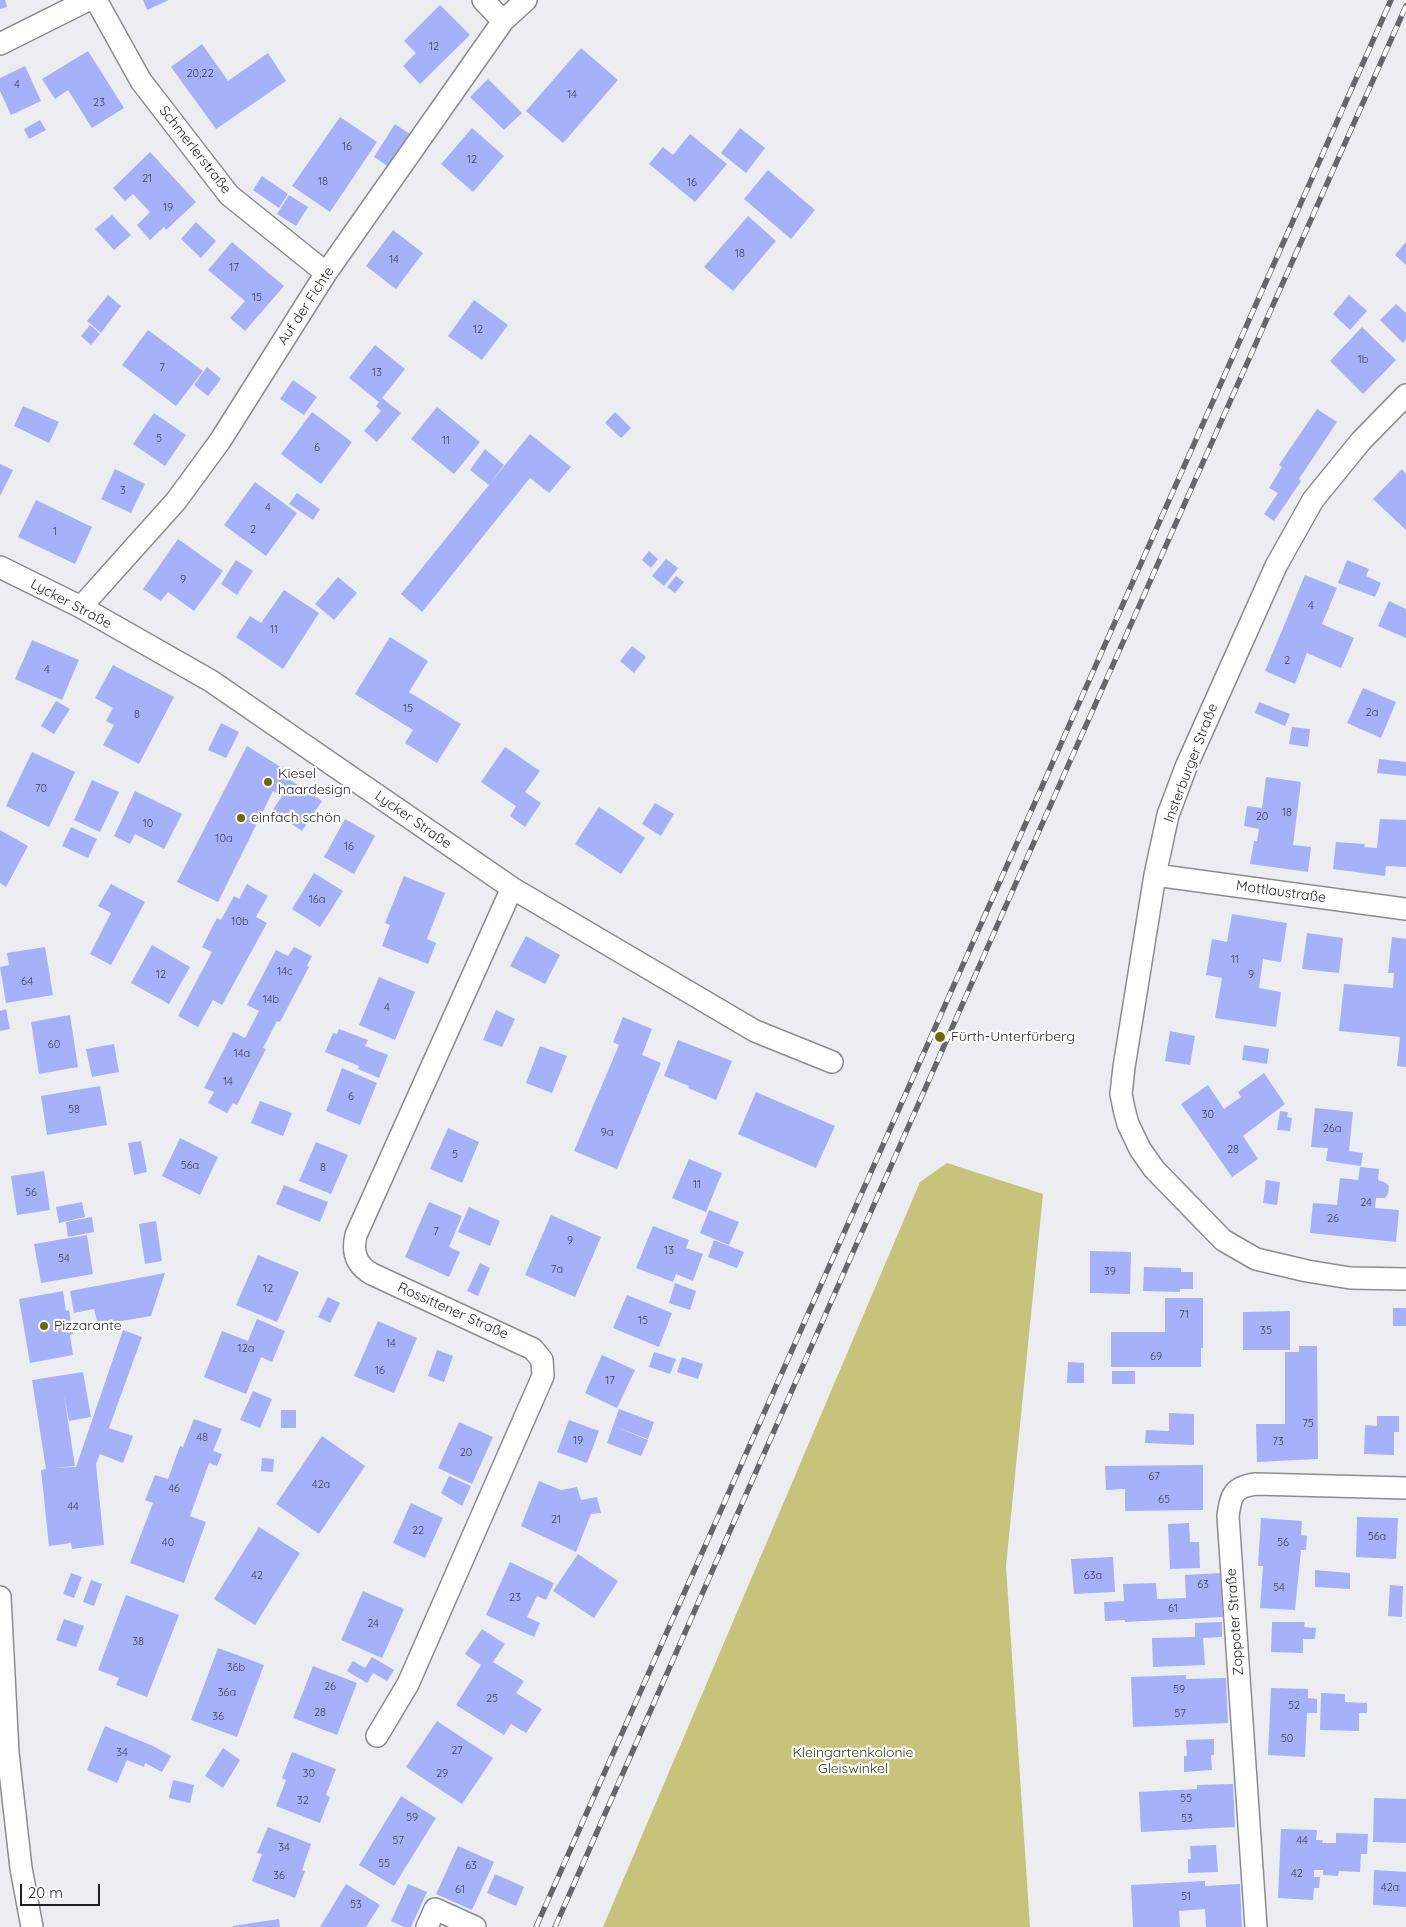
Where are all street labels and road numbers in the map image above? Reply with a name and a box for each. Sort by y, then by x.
street label: Schmerlerstraße [155,103,235,197]
street label: Auf der Fichte [274,264,338,348]
street label: Lycker Straße [28,576,114,632]
street label: Insterburger Straße [1161,701,1221,825]
street label: Lycker Straße [372,788,454,852]
street label: Mottlaustraße [1235,877,1327,907]
street label: Rossittener Straße [395,1279,511,1343]
street label: Zoppoter Straße [1223,1568,1247,1676]

